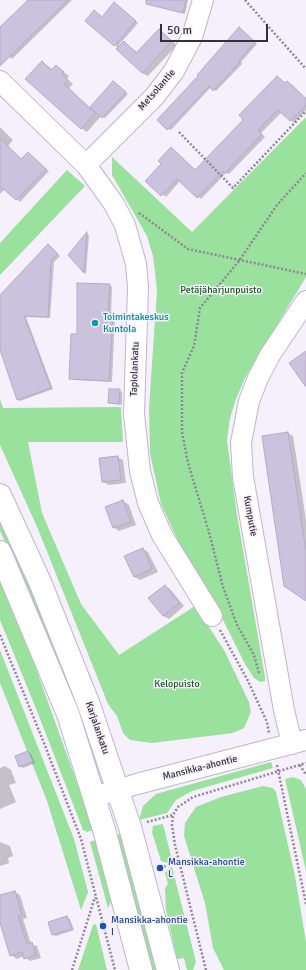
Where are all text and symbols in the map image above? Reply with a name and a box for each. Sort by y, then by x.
scale bar [162,16,270,42]
text: 50 m [167,23,192,38]
street label: Metsolantie [136,67,178,113]
park label: Petäjäharjunpuisto [180,284,262,296]
place label: Toimintakeskus Kuntola [103,311,169,334]
marker: Toimintakeskus Kuntola [90,318,100,328]
street label: Tapiolankatu [128,341,142,397]
street label: Kumputie [241,495,259,537]
park label: Kelopuisto [154,678,200,690]
street label: Karjalankatu [82,700,112,756]
street label: Mansikka-ahontie [161,753,239,783]
place label: Mansikka-ahontie L [168,856,245,880]
marker: Mansikka-ahontie L [155,863,165,873]
place label: Mansikka-ahontie I [111,914,188,938]
marker: Mansikka-ahontie I [98,921,108,931]

